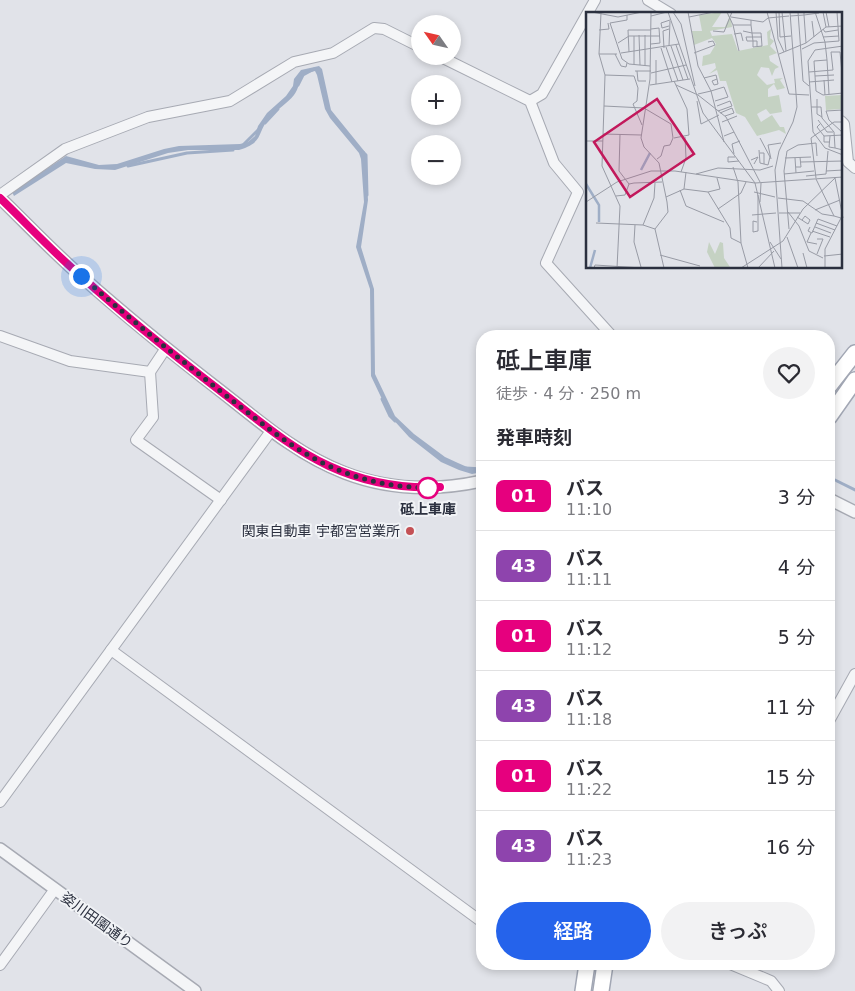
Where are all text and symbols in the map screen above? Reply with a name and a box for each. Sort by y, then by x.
inset map [586,12,842,269]
north arrow [411,15,461,65]
map controls [411,15,461,185]
button: + [411,75,461,125]
button: − [411,135,461,185]
your location [69,264,94,289]
text: 砥上車庫 [496,347,592,375]
button: heart [763,347,815,399]
text: 徒歩 · 4 分 · 250 m [496,384,641,403]
text: 発車時刻 [496,426,572,448]
marker: 砥上車庫 [417,477,439,499]
text: バス [566,477,604,499]
text: 01 [511,485,536,506]
text: 3 分 [778,486,815,508]
text: 11:10 [566,500,612,519]
place label: 砥上車庫 [400,501,456,517]
place label: 関東自動車 宇都宮営業所 [242,523,400,539]
marker: 関東自動車 宇都宮営業所 [404,525,416,537]
text: バス [566,547,604,569]
text: 43 [511,555,536,576]
text: 4 分 [778,556,815,578]
text: 11:11 [566,570,612,589]
text: バス [566,617,604,639]
text: 01 [511,625,536,646]
text: 5 分 [778,626,815,648]
text: 11:12 [566,640,612,659]
text: バス [566,687,604,709]
text: 43 [511,695,536,716]
text: 11 分 [766,696,815,718]
text: 11:18 [566,710,612,729]
text: バス [566,757,604,779]
text: 01 [511,765,536,786]
text: 15 分 [766,766,815,788]
text: 11:22 [566,780,612,799]
text: バス [566,827,604,849]
text: 43 [511,835,536,856]
text: 16 分 [766,836,815,858]
text: 11:23 [566,850,612,869]
street label: 姿川田園通り [58,889,136,951]
button: 経路 [496,902,651,960]
button: きっぷ [661,902,815,960]

